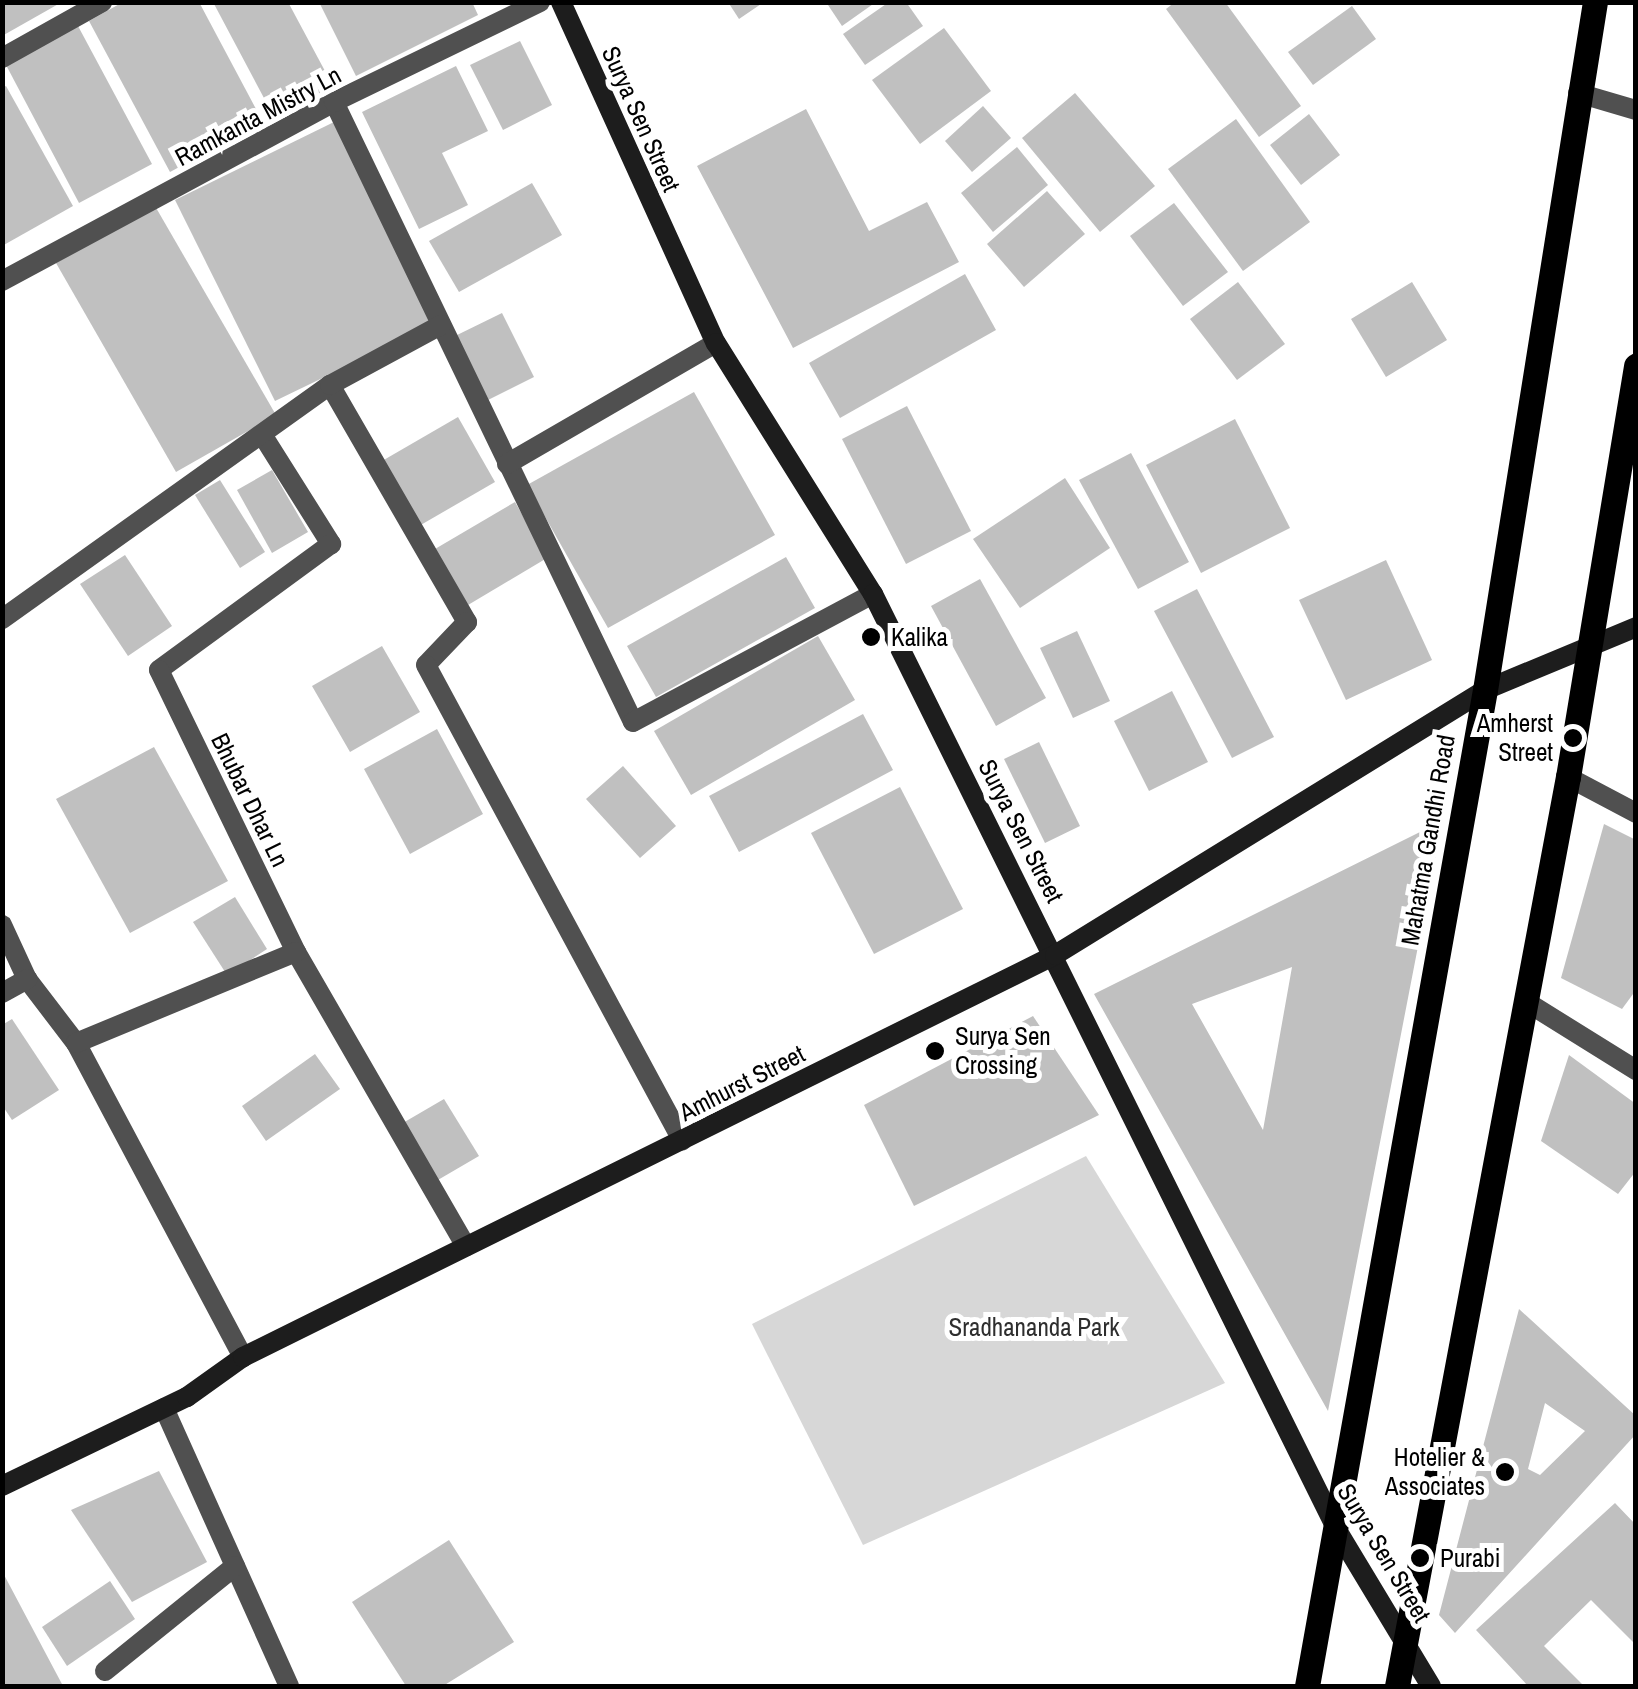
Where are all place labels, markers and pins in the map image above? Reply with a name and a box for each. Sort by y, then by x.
place label: Kalika [891,622,948,652]
marker: Kalika [860,626,882,648]
place label: Amherst Street [1477,709,1553,768]
marker: Amherst Street [1562,727,1584,749]
place label: Surya Sen Crossing [955,1022,1051,1081]
marker: Surya Sen Crossing [924,1040,946,1062]
place label: Hotelier & Associates [1385,1443,1485,1502]
marker: Hotelier & Associates [1494,1461,1516,1483]
place label: Purabi [1440,1543,1500,1573]
marker: Purabi [1409,1547,1431,1569]

